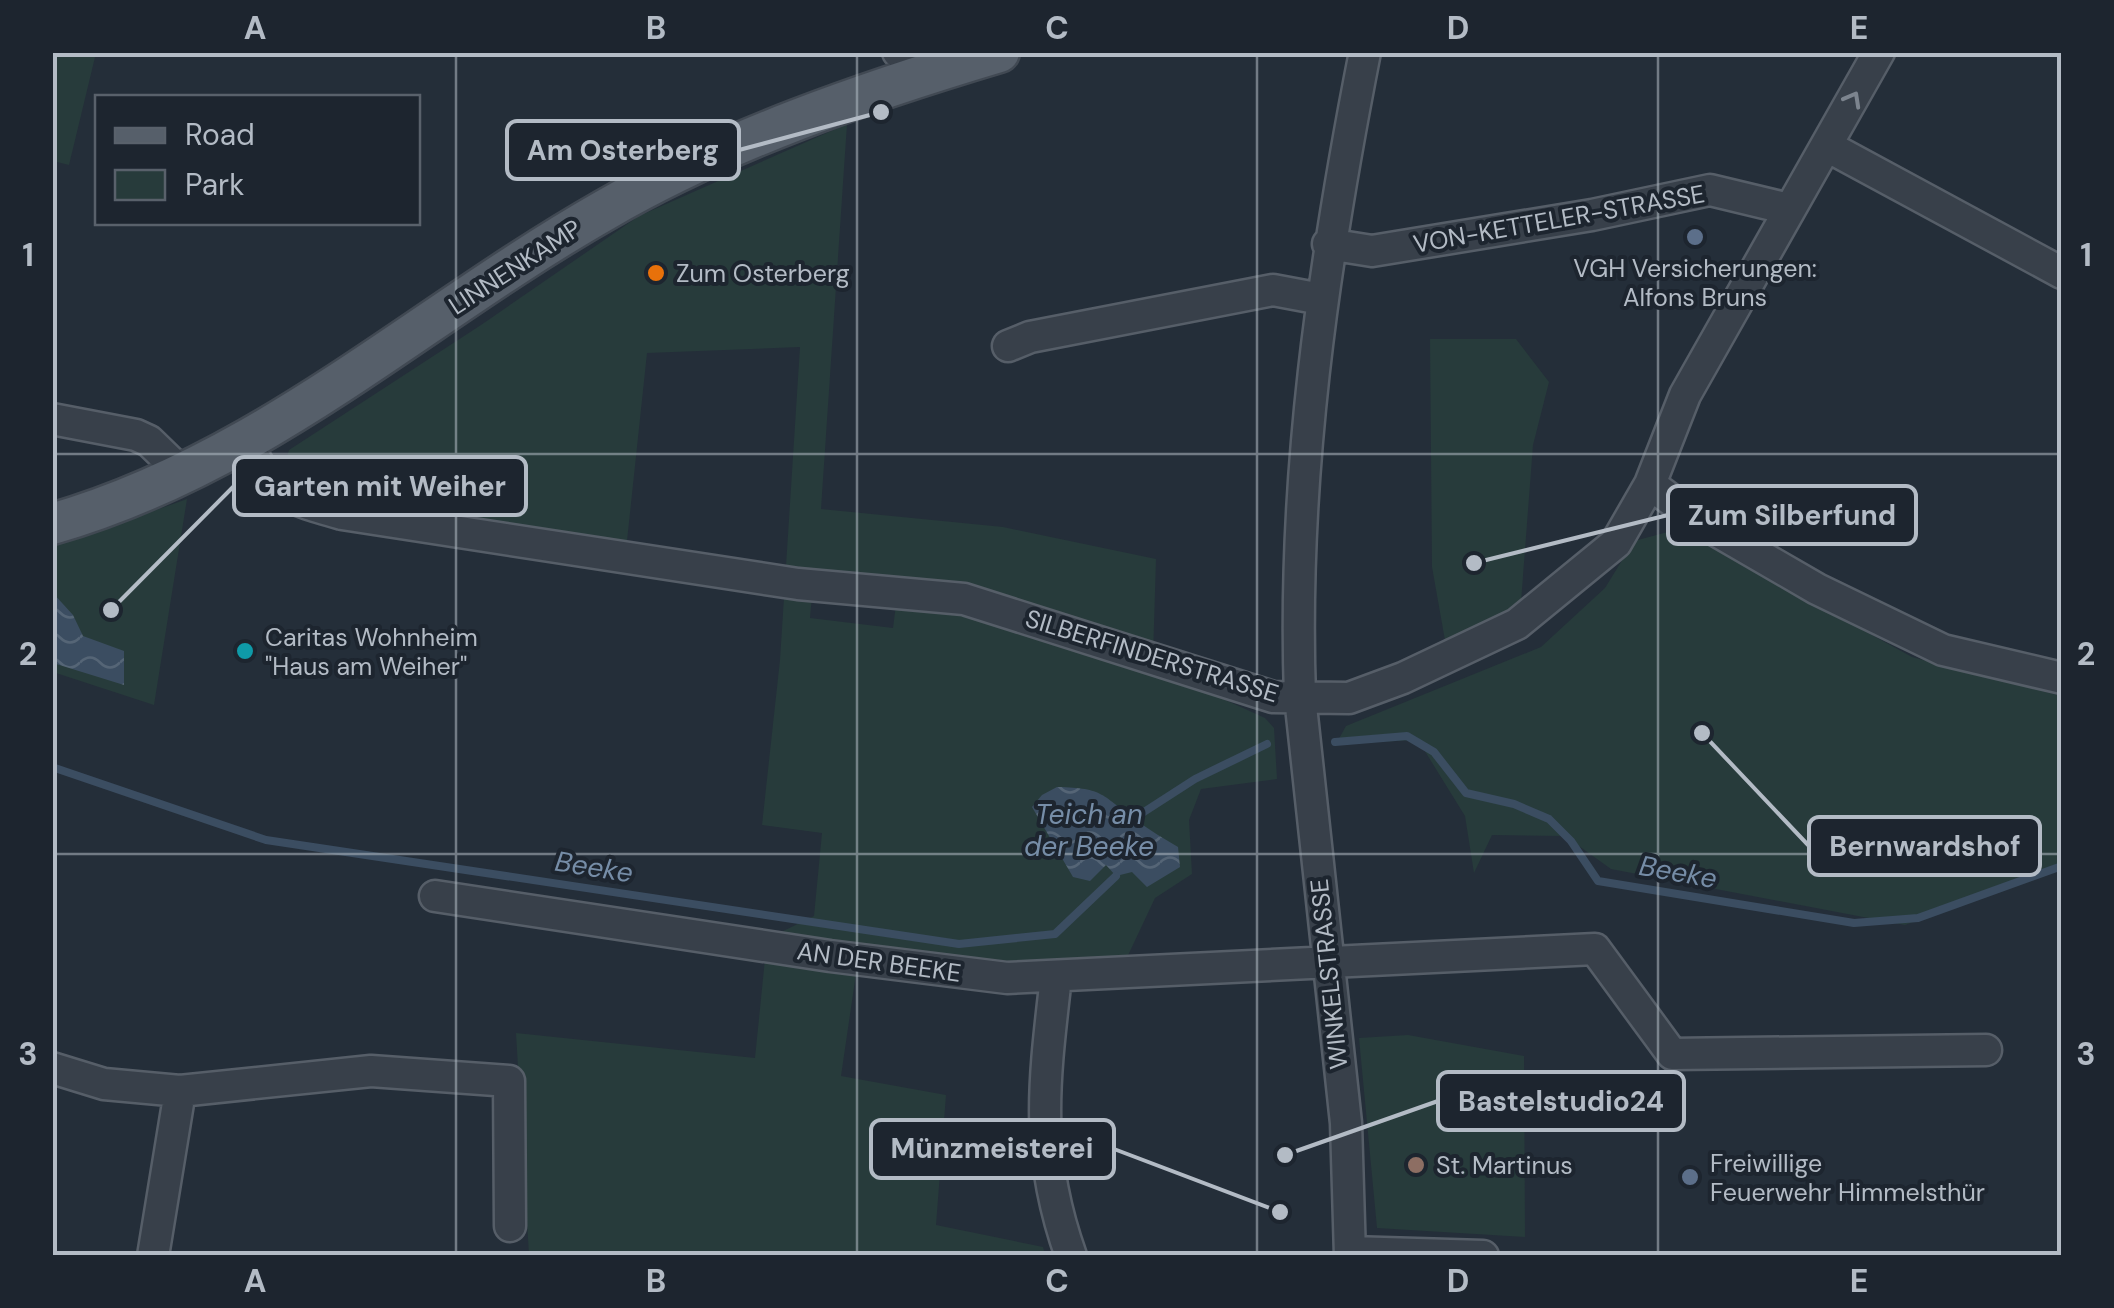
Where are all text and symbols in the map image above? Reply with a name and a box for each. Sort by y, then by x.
text: A [244,7,266,49]
text: B [646,7,666,49]
text: C [1045,7,1069,49]
text: D [1447,7,1469,49]
text: E [1850,7,1868,49]
one-way arrow [1840,92,1860,110]
legend [95,95,420,225]
text: Road [185,115,255,154]
callout: Am Osterberg [507,121,739,179]
text: Am Osterberg [527,132,719,169]
text: Park [185,165,244,204]
street label: VON-KETTELER-STRASSE [1411,177,1707,261]
street label: LINNENKAMP [442,212,588,322]
marker: VGH Versicherungen: Alfons Bruns [1684,226,1706,248]
text: 1 [22,234,34,276]
text: 1 [2080,234,2092,276]
place label: VGH Versicherungen: Alfons Bruns [1573,252,1817,314]
place label: Zum Osterberg [676,257,850,290]
marker: Zum Osterberg [645,262,667,284]
callout: Garten mit Weiher [234,457,526,515]
text: Garten mit Weiher [254,468,506,505]
callout: Zum Silberfund [1668,486,1916,544]
text: Zum Silberfund [1688,497,1896,534]
street label: SILBERFINDERSTRASSE [1021,602,1283,710]
place label: Caritas Wohnheim "Haus am Weiher" [265,621,478,683]
text: 2 [19,633,37,675]
text: 2 [2077,633,2095,675]
marker: Caritas Wohnheim "Haus am Weiher" [234,640,256,662]
water label: Teich an der Beeke [1024,796,1154,865]
callout: Bernwardshof [1809,817,2040,875]
text: Bernwardshof [1829,828,2021,865]
water label: Beeke [552,843,636,891]
water label: Beeke [1636,847,1720,897]
street label: WINKELSTRASSE [1303,877,1355,1071]
street label: AN DER BEEKE [795,934,963,990]
text: 3 [18,1033,38,1075]
text: 3 [2076,1033,2096,1075]
callout: Bastelstudio24 [1438,1072,1684,1130]
text: Bastelstudio24 [1458,1083,1664,1120]
callout: Münzmeisterei [871,1120,1114,1178]
text: Münzmeisterei [891,1130,1093,1167]
place label: Freiwillige Feuerwehr Himmelsthür [1710,1147,1985,1209]
place label: St. Martinus [1436,1149,1573,1182]
marker: St. Martinus [1405,1154,1427,1176]
marker: Freiwillige Feuerwehr Himmelsthür [1679,1166,1701,1188]
text: A [244,1260,266,1302]
text: B [646,1260,666,1302]
text: C [1045,1260,1069,1302]
text: D [1447,1260,1469,1302]
text: E [1850,1260,1868,1302]

